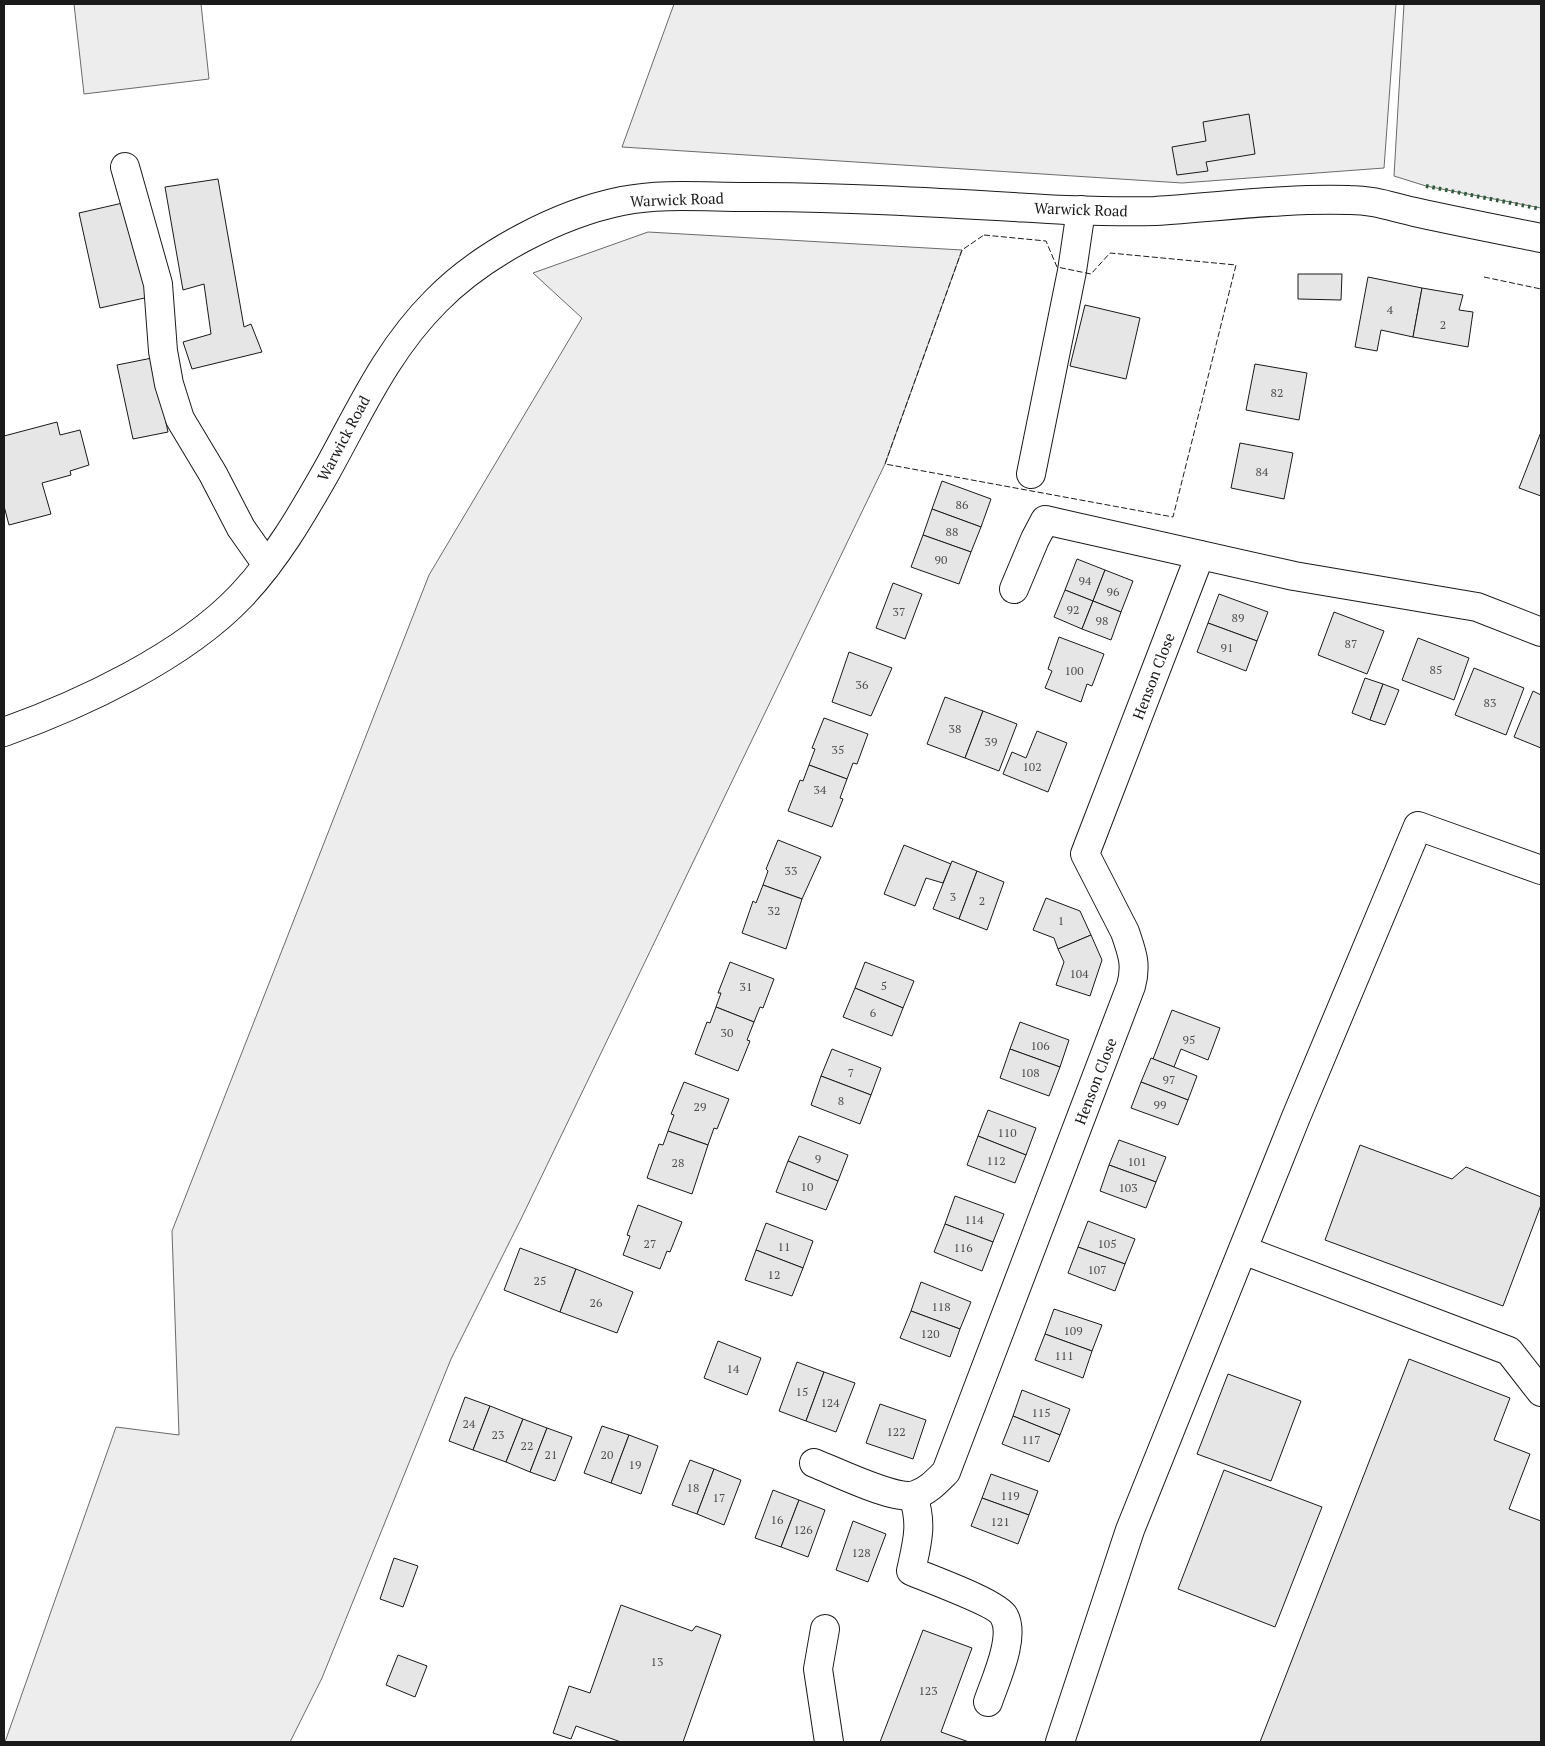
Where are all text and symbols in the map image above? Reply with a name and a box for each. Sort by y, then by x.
street label: Warwick Road [630,187,724,211]
street label: Warwick Road [1034,197,1128,221]
house number: 4 [1387,302,1394,317]
house number: 2 [1440,317,1446,332]
house number: 82 [1271,385,1283,400]
street label: Warwick Road [312,392,374,484]
house number: 84 [1256,464,1269,479]
house number: 86 [956,497,969,512]
house number: 88 [946,524,958,539]
house number: 90 [935,552,947,567]
house number: 94 [1079,573,1092,588]
house number: 96 [1107,584,1120,599]
house number: 92 [1067,602,1079,617]
house number: 37 [893,604,905,619]
house number: 89 [1232,610,1244,625]
house number: 98 [1096,613,1108,628]
street label: Henson Close [1127,630,1179,722]
house number: 87 [1345,636,1357,651]
house number: 91 [1221,640,1233,655]
house number: 85 [1430,662,1442,677]
house number: 100 [1064,663,1084,678]
house number: 36 [856,677,869,692]
house number: 83 [1484,695,1496,710]
house number: 38 [949,721,961,736]
house number: 39 [985,734,997,749]
house number: 35 [832,742,844,757]
house number: 102 [1022,759,1042,774]
house number: 34 [814,782,827,797]
house number: 33 [785,863,797,878]
house number: 3 [950,889,956,904]
house number: 2 [979,893,985,908]
house number: 32 [768,903,780,918]
house number: 1 [1058,913,1064,928]
house number: 104 [1069,966,1089,981]
house number: 5 [881,978,887,993]
house number: 31 [740,979,752,994]
house number: 6 [870,1005,877,1020]
house number: 30 [721,1025,733,1040]
house number: 95 [1183,1032,1195,1047]
street label: Henson Close [1069,1035,1121,1127]
house number: 106 [1030,1038,1050,1053]
house number: 7 [848,1065,854,1080]
house number: 108 [1020,1065,1040,1080]
house number: 97 [1163,1072,1175,1087]
house number: 8 [838,1093,844,1108]
house number: 99 [1154,1097,1166,1112]
house number: 29 [694,1099,706,1114]
house number: 110 [997,1125,1017,1140]
house number: 9 [815,1151,821,1166]
house number: 112 [986,1153,1006,1168]
house number: 101 [1127,1154,1147,1169]
house number: 28 [672,1155,684,1170]
house number: 10 [801,1179,813,1194]
house number: 103 [1118,1180,1138,1195]
house number: 114 [964,1212,984,1227]
house number: 27 [644,1236,656,1251]
house number: 105 [1097,1236,1117,1251]
house number: 11 [778,1239,790,1254]
house number: 116 [953,1240,973,1255]
house number: 107 [1087,1262,1107,1277]
house number: 12 [768,1267,780,1282]
house number: 25 [534,1273,546,1288]
house number: 26 [590,1295,603,1310]
house number: 118 [931,1299,951,1314]
house number: 109 [1063,1323,1083,1338]
house number: 120 [920,1326,940,1341]
house number: 111 [1054,1348,1074,1363]
house number: 14 [727,1361,740,1376]
house number: 15 [796,1384,808,1399]
house number: 124 [820,1395,840,1410]
house number: 115 [1031,1405,1051,1420]
house number: 24 [463,1416,476,1431]
house number: 122 [886,1424,906,1439]
house number: 23 [492,1427,504,1442]
house number: 117 [1021,1432,1041,1447]
house number: 22 [521,1438,533,1453]
house number: 21 [545,1447,557,1462]
house number: 20 [601,1447,613,1462]
house number: 19 [629,1457,641,1472]
house number: 18 [687,1480,699,1495]
house number: 119 [1000,1488,1020,1503]
house number: 17 [713,1490,725,1505]
house number: 16 [771,1512,784,1527]
house number: 121 [990,1514,1010,1529]
house number: 126 [793,1522,813,1537]
house number: 128 [851,1545,871,1560]
house number: 13 [651,1654,663,1669]
house number: 123 [918,1683,938,1698]

